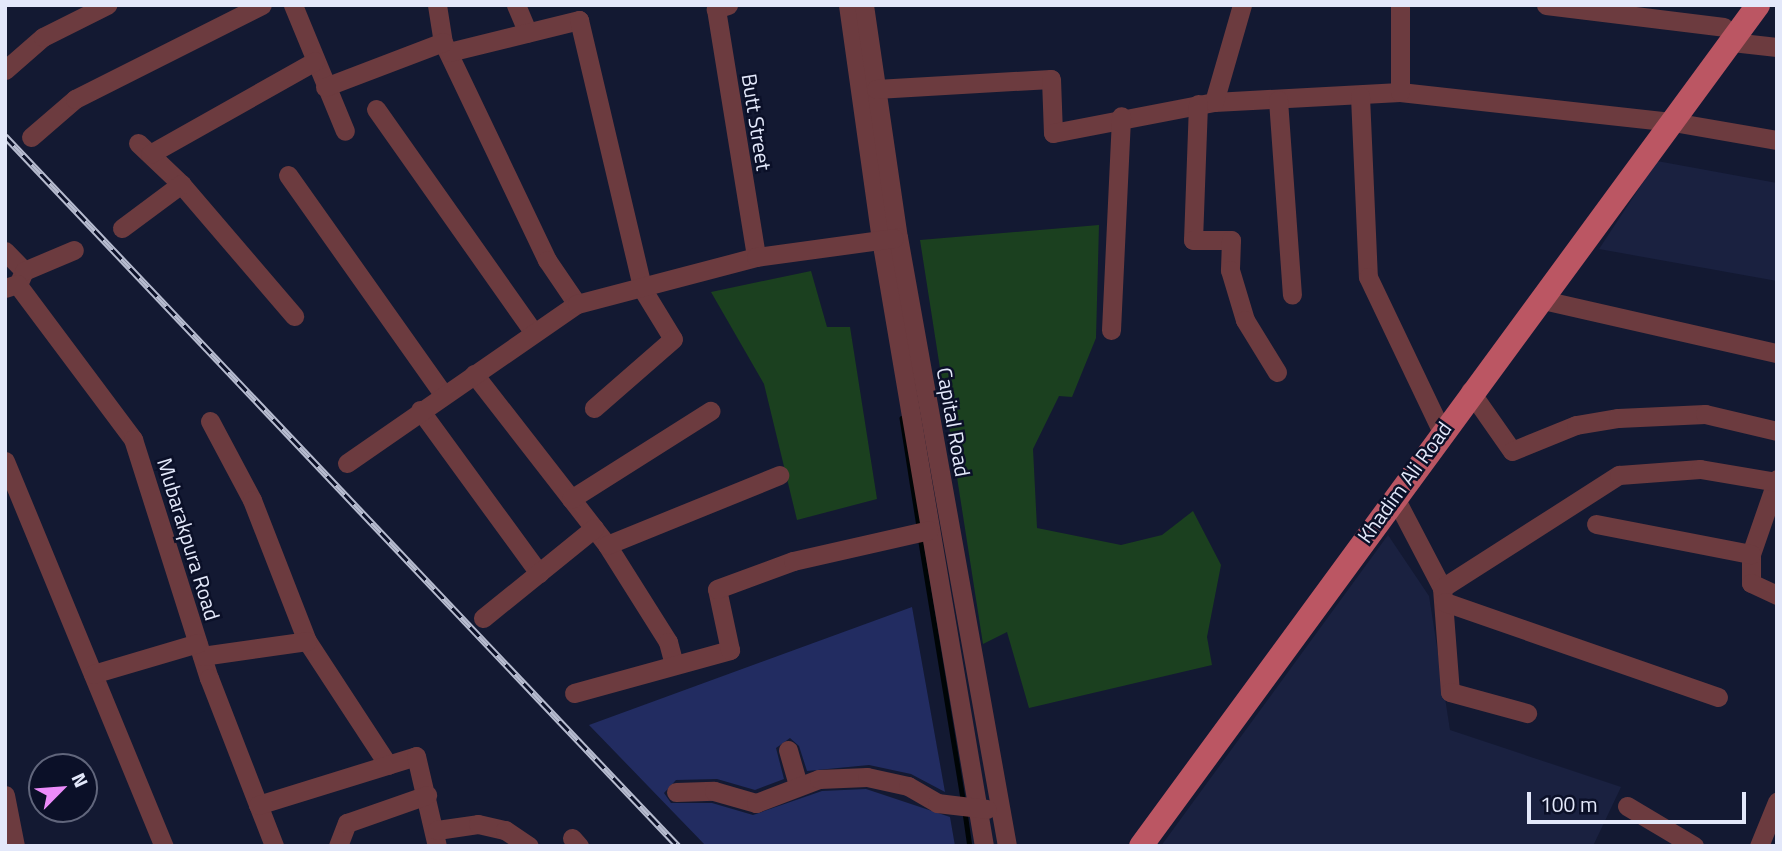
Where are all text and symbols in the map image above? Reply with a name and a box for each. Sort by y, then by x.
street label: Butt Street [737,72,777,172]
street label: Capital Road [932,365,976,479]
street label: Khadim Ali Road [1352,416,1456,548]
street label: Mubarakpura Road [152,455,226,623]
north arrow [28,753,98,823]
text: N [65,768,97,792]
scale bar [1530,778,1749,822]
text: 100 m [1540,788,1597,820]

